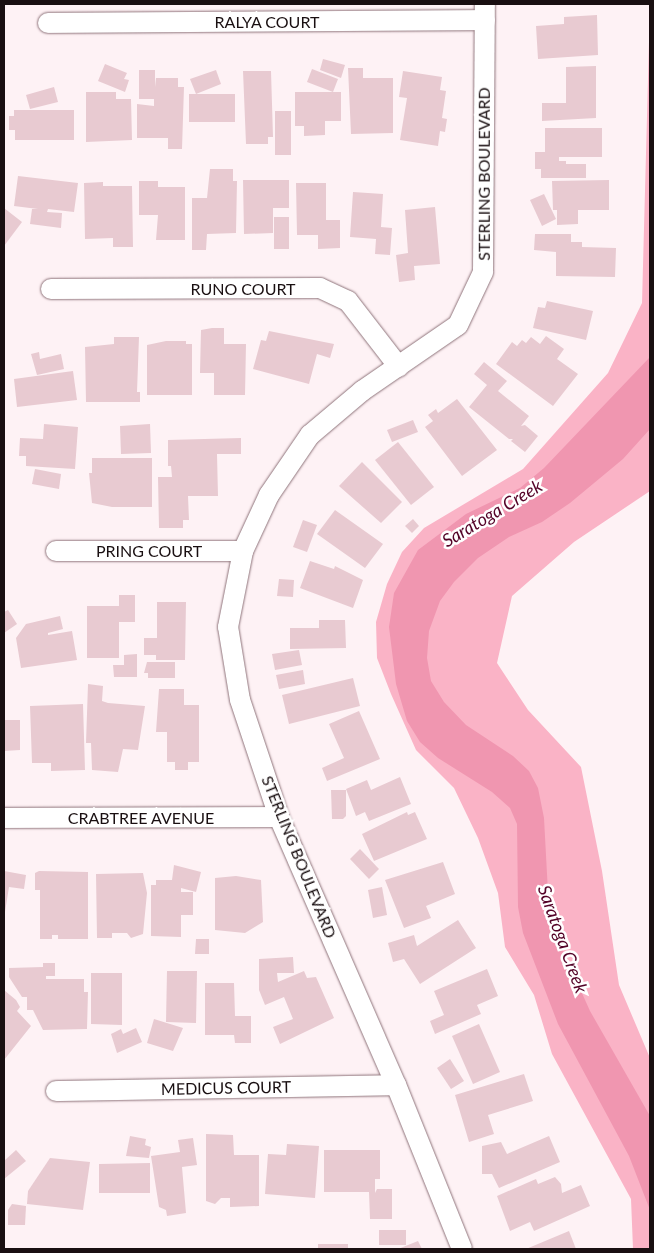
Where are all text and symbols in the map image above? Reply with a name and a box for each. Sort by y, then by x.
street label: RALYA COURT [214,12,320,32]
street label: STERLING BOULEVARD [474,87,494,261]
street label: RUNO COURT [191,279,295,299]
water label: Saratoga Creek [438,475,546,551]
street label: PRING COURT [96,541,202,561]
street label: STERLING BOULEVARD [258,773,340,941]
street label: CRABTREE AVENUE [68,808,214,828]
water label: Saratoga Creek [534,882,592,996]
street label: MEDICUS COURT [161,1077,291,1099]

